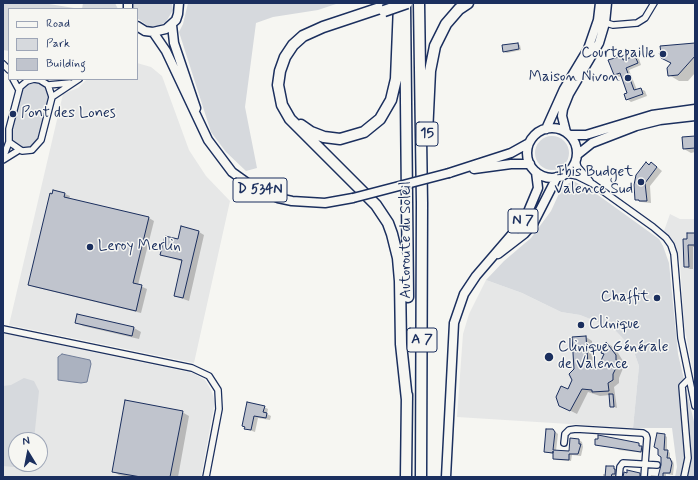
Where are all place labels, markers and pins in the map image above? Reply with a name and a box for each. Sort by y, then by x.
place label: Courtepaille [581,45,655,63]
marker: Courtepaille [658,49,668,59]
place label: Maison Nivon [529,69,620,87]
marker: Maison Nivon [623,73,633,83]
place label: Pont des Lones [21,105,116,123]
marker: Pont des Lones [8,109,18,119]
place label: Ibis Budget Valence Sud [554,164,633,199]
marker: Ibis Budget Valence Sud [636,177,646,187]
place label: Leroy Merlin [98,238,181,256]
marker: Leroy Merlin [85,242,95,252]
place label: Chaffit [601,289,649,307]
marker: Chaffit [652,293,662,303]
place label: Clinique [589,316,640,334]
marker: Clinique [576,320,586,330]
place label: Clinique Générale de Valence [558,339,669,374]
marker: Clinique Générale de Valence [543,351,555,363]

